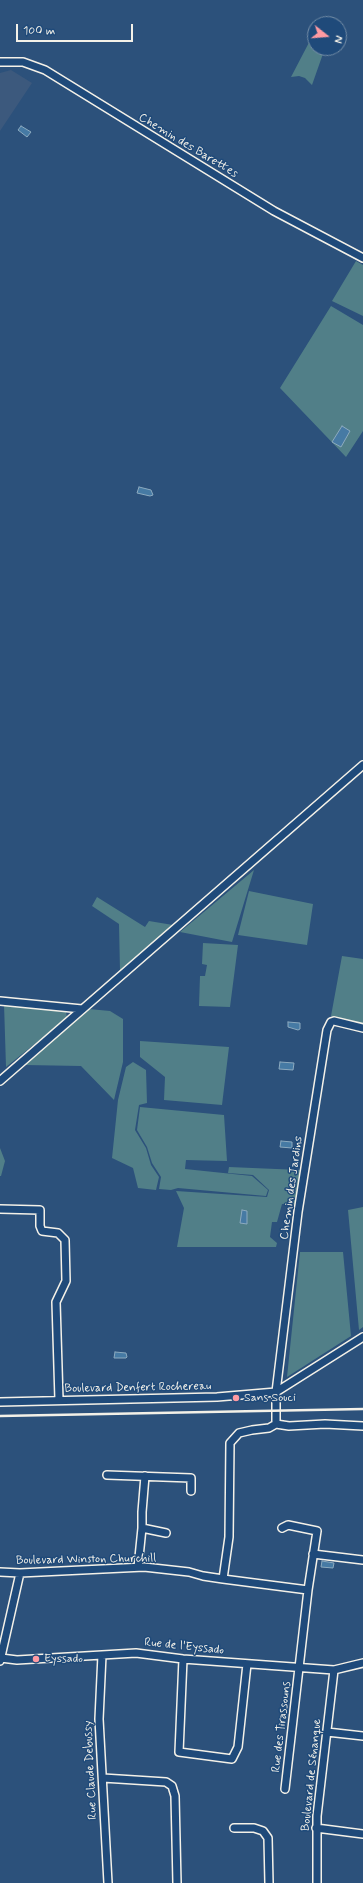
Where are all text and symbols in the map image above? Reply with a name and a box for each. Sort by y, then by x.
scale bar [18,16,135,42]
north arrow [307,16,347,56]
text: 100 m [23,23,55,39]
text: N [330,34,345,45]
street label: Chemin des Barettes [136,111,240,181]
street label: Chemin des Jardins [278,1135,306,1241]
street label: Boulevard Denfert Rochereau [64,1380,212,1396]
place label: Sans Souci [244,1391,296,1405]
marker: Sans Souci [231,1393,241,1403]
street label: Boulevard Winston Churchill [16,1552,156,1568]
street label: Rue de l'Eyssado [143,1636,225,1658]
place label: Eyssado [44,1652,83,1666]
marker: Eyssado [31,1654,41,1664]
street label: Rue des Tirassouns [269,1681,295,1773]
street label: Boulevard de Sénanque [299,1718,325,1832]
street label: Rue Claude Debussy [81,1720,101,1820]

